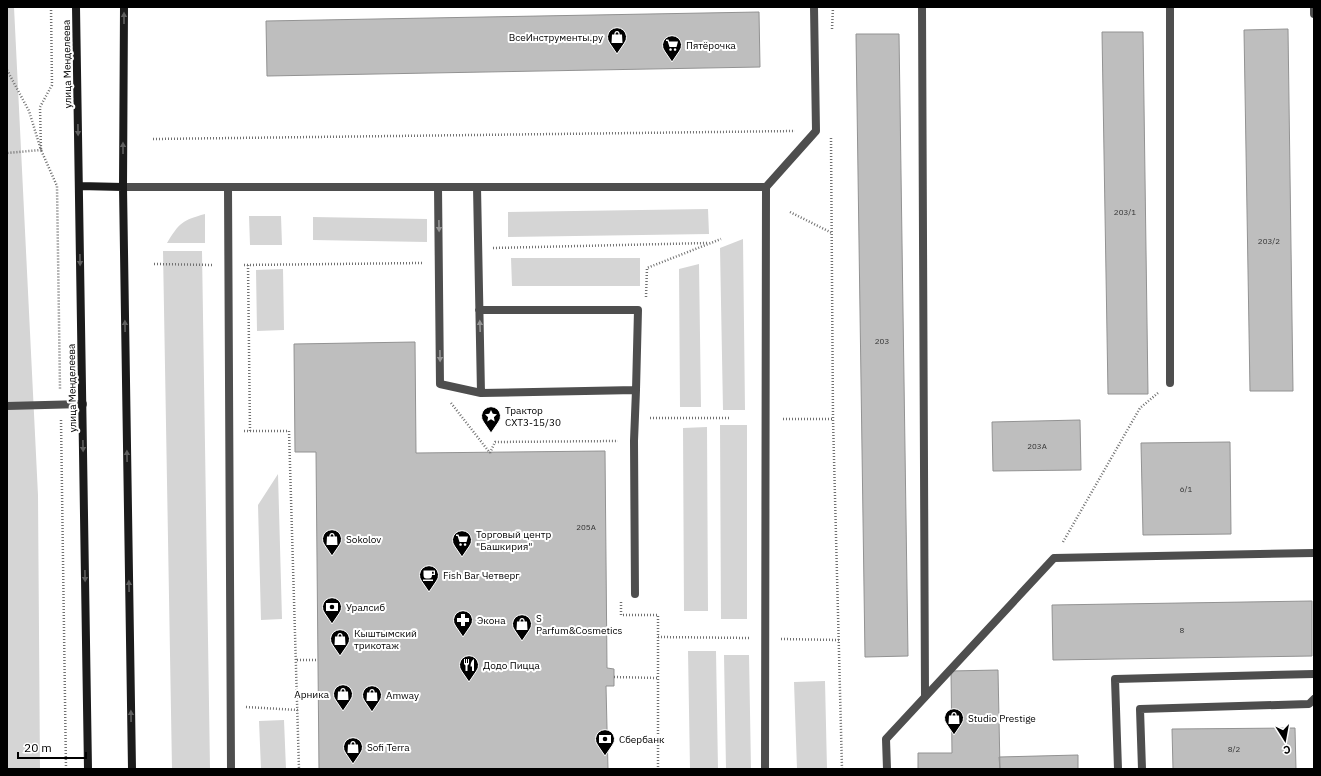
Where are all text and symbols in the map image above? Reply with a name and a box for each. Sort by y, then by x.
one-way arrow [121,11,127,24]
street label: улица Менделеева [60,19,74,108]
shop icon: ВсеИнструменты.ру [606,26,628,54]
place label: ВсеИнструменты.ру [509,31,603,44]
supermarket icon: Пятёрочка [661,34,683,62]
place label: Пятёрочка [686,39,737,52]
one-way arrow [75,124,81,137]
one-way arrow [120,141,126,154]
house number: 203/1 [1114,207,1136,217]
one-way arrow [436,220,442,233]
house number: 203/2 [1258,236,1280,246]
one-way arrow [77,254,83,267]
one-way arrow [122,319,128,332]
one-way arrow [476,320,483,332]
house number: 203 [875,336,889,346]
street label: улица Менделеева [65,343,79,432]
one-way arrow [437,350,443,363]
place label: Трактор СХТ3-15/30 [505,404,561,429]
place icon: Трактор СХТ3-15/30 [480,405,502,433]
one-way arrow [80,440,86,453]
house number: 203А [1027,441,1047,451]
one-way arrow [124,449,130,462]
house number: 6/1 [1180,484,1193,494]
house number: 205А [576,522,596,532]
shop icon: Sokolov [321,528,343,556]
place label: Торговый центр "Башкирия" [476,528,551,553]
supermarket icon: Торговый центр "Башкирия" [451,529,473,557]
place label: Sokolov [346,533,381,546]
cafe icon: Fish Bar Четверг [418,564,440,592]
place label: Fish Bar Четверг [443,569,520,582]
one-way arrow [82,570,88,583]
one-way arrow [126,579,132,592]
bank icon: Уралсиб [321,596,343,624]
place label: Уралсиб [346,601,385,614]
pharmacy icon: Экона [452,609,474,637]
place label: S Parfum&Cosmetics [536,612,623,637]
shop icon: S Parfum&Cosmetics [511,613,533,641]
place label: Экона [477,614,506,627]
house number: 8 [1180,625,1185,635]
place label: Кыштымский трикотаж [354,627,417,652]
shop icon: Кыштымский трикотаж [329,628,351,656]
restaurant icon: Додо Пицца [458,654,480,682]
place label: Додо Пицца [483,659,541,672]
shop icon: Арника [332,683,354,711]
shop icon: Amway [361,684,383,712]
place label: Арника [294,688,330,701]
place label: Amway [386,689,419,702]
shop icon: Studio Prestige [943,707,965,735]
one-way arrow [128,709,134,722]
place label: Studio Prestige [968,712,1036,725]
north arrow [1265,720,1305,760]
bank icon: Сбербанк [594,728,616,756]
place label: Сбербанк [619,733,665,746]
scale bar [18,734,86,760]
shop icon: Sofi Terra [342,736,364,764]
text: 20 m [24,740,52,755]
place label: Sofi Terra [367,741,410,754]
text: С [1282,742,1292,757]
house number: 8/2 [1228,744,1241,754]

